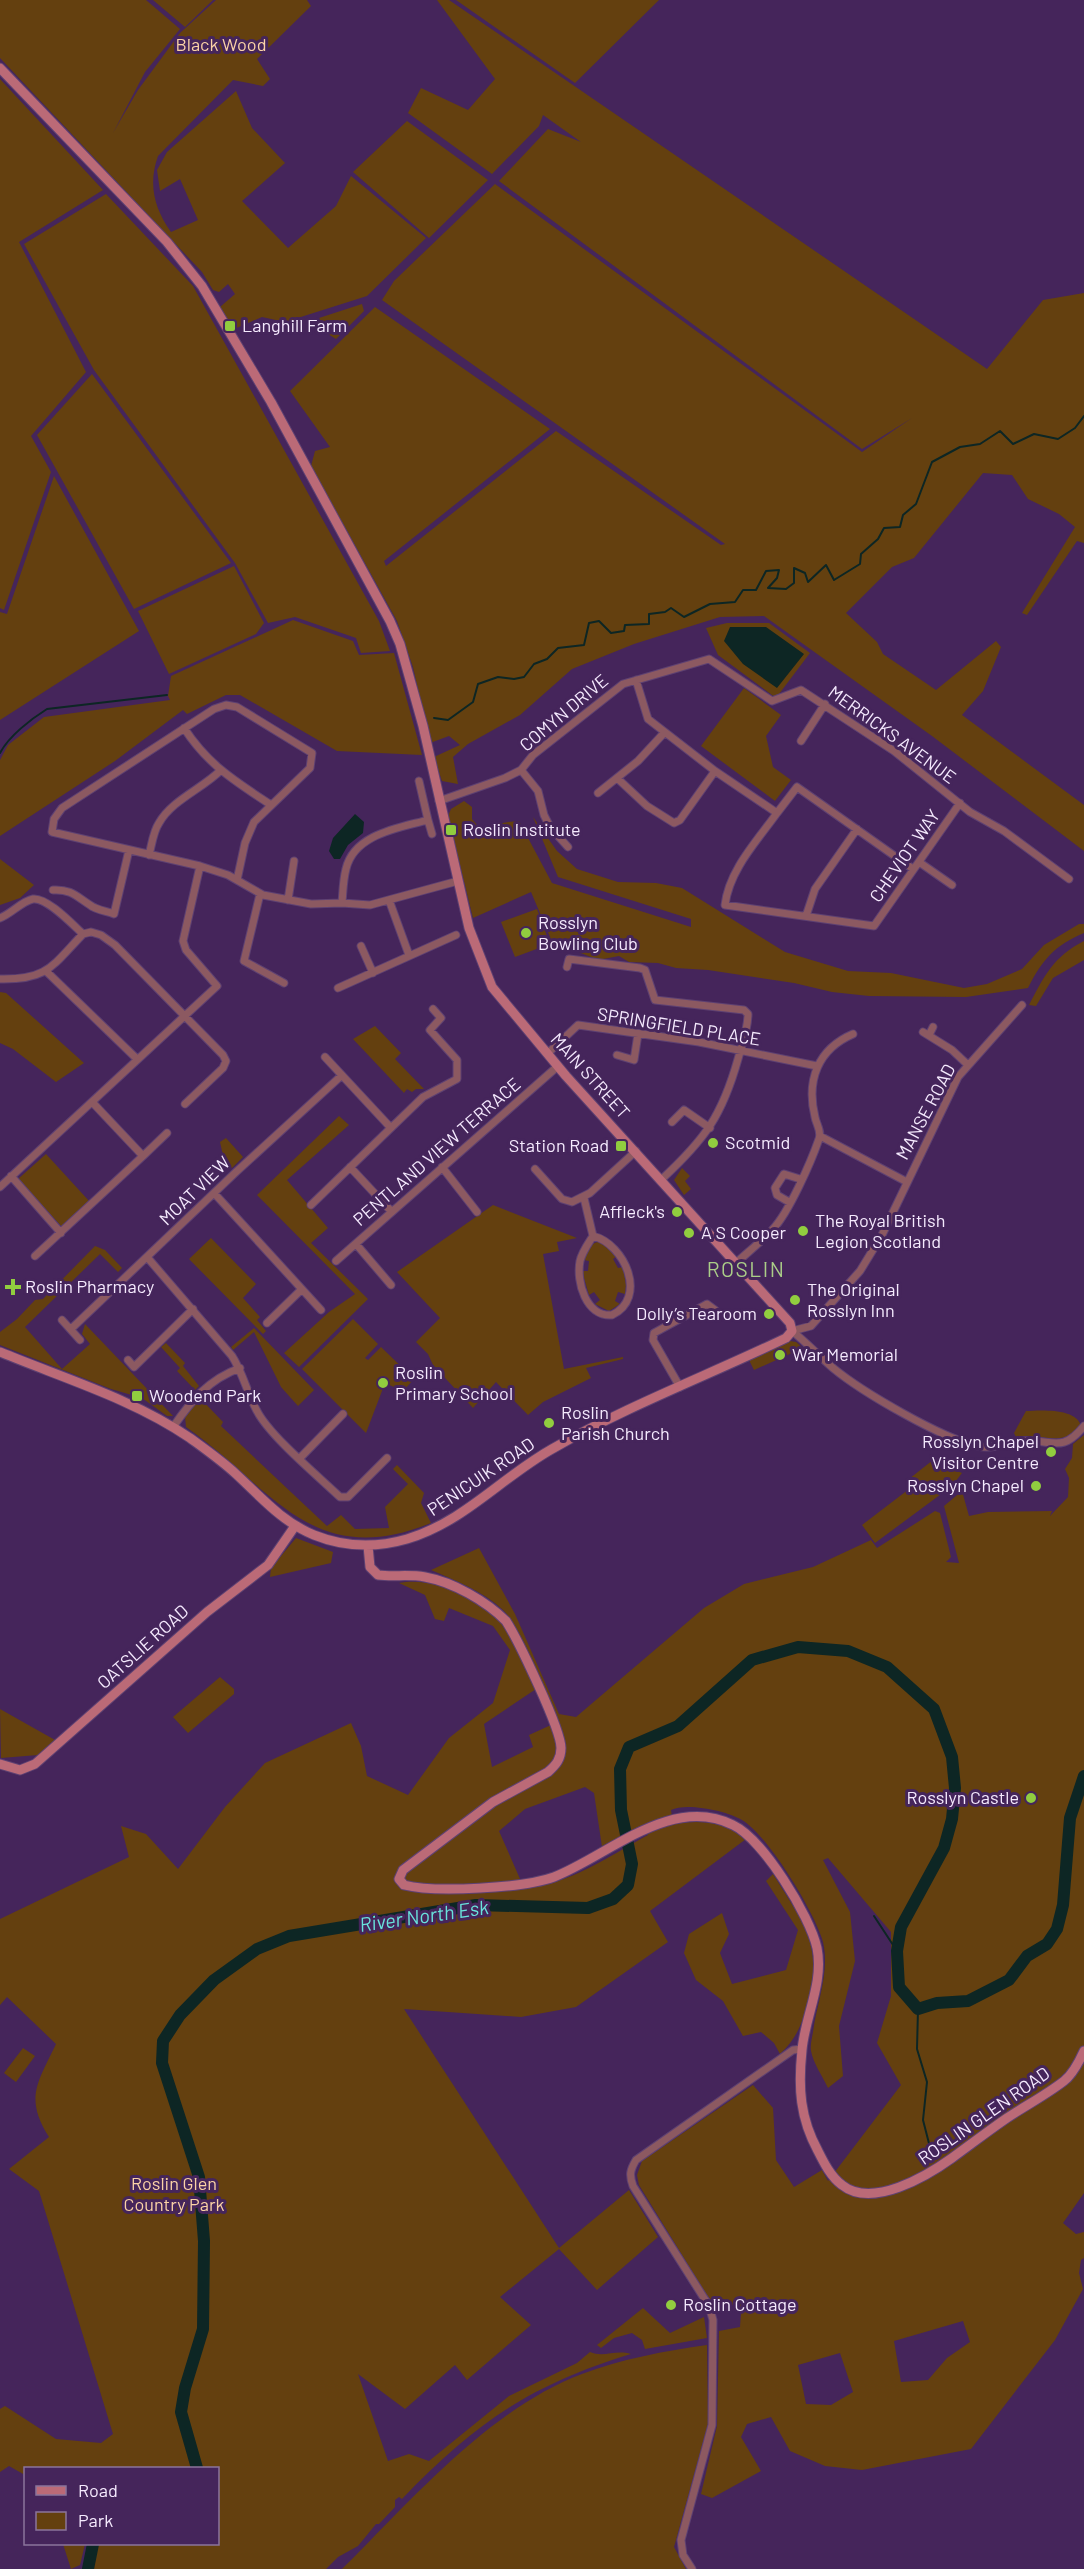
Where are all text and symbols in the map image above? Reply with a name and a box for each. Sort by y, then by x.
park label: Black Wood [176,33,266,55]
place label: Langhill Farm [242,314,347,336]
marker: Langhill Farm [223,319,237,333]
street label: COMYN DRIVE [515,669,612,756]
street label: MERRICKS AVENUE [824,681,961,788]
street label: CHEVIOT WAY [864,805,944,906]
place label: Roslin Institute [463,818,581,840]
marker: Roslin Institute [444,823,458,837]
place label: Rosslyn Bowling Club [538,911,638,954]
marker: Rosslyn Bowling Club [519,926,533,940]
street label: SPRINGFIELD PLACE [596,1002,762,1050]
street label: MAIN STREET [547,1028,635,1123]
street label: MANSE ROAD [891,1060,960,1163]
street label: PENTLAND VIEW TERRACE [348,1073,525,1230]
place label: Scotmid [725,1131,790,1153]
place label: Station Road [509,1134,609,1156]
marker: Scotmid [706,1136,720,1150]
marker: Station Road [614,1139,628,1153]
street label: MOAT VIEW [154,1151,234,1229]
place label: Affleck's [599,1200,665,1222]
marker: Affleck's [670,1205,684,1219]
place label: The Royal British Legion Scotland [815,1209,945,1252]
place label: A S Cooper [701,1221,787,1243]
marker: The Royal British Legion Scotland [796,1224,810,1238]
marker: A S Cooper [682,1226,696,1240]
district label: ROSLIN [707,1256,785,1281]
place label: Roslin Pharmacy [25,1275,154,1297]
place label: The Original Rosslyn Inn [807,1278,900,1321]
marker: Roslin Pharmacy [6,1280,20,1294]
marker: The Original Rosslyn Inn [788,1293,802,1307]
place label: Dolly’s Tearoom [636,1302,757,1324]
marker: Dolly’s Tearoom [762,1307,776,1321]
place label: War Memorial [792,1343,898,1365]
marker: War Memorial [773,1348,787,1362]
place label: Roslin Primary School [395,1361,513,1404]
marker: Roslin Primary School [376,1376,390,1390]
place label: Woodend Park [149,1384,261,1406]
marker: Woodend Park [130,1389,144,1403]
place label: Roslin Parish Church [561,1401,670,1444]
marker: Roslin Parish Church [542,1416,556,1430]
place label: Rosslyn Chapel Visitor Centre [922,1430,1039,1473]
street label: PENICUIK ROAD [423,1432,538,1520]
marker: Rosslyn Chapel Visitor Centre [1044,1445,1058,1459]
place label: Rosslyn Chapel [907,1474,1024,1496]
marker: Rosslyn Chapel [1029,1479,1043,1493]
street label: OATSLIE ROAD [92,1600,193,1693]
place label: Rosslyn Castle [907,1786,1019,1808]
marker: Rosslyn Castle [1024,1791,1038,1805]
water label: River North Esk [358,1894,490,1936]
street label: ROSLIN GLEN ROAD [913,2062,1053,2169]
park label: Roslin Glen Country Park [124,2172,224,2215]
place label: Roslin Cottage [683,2293,797,2315]
marker: Roslin Cottage [664,2298,678,2312]
legend [24,2467,219,2545]
text: Road [78,2479,118,2501]
text: Park [78,2509,113,2531]

